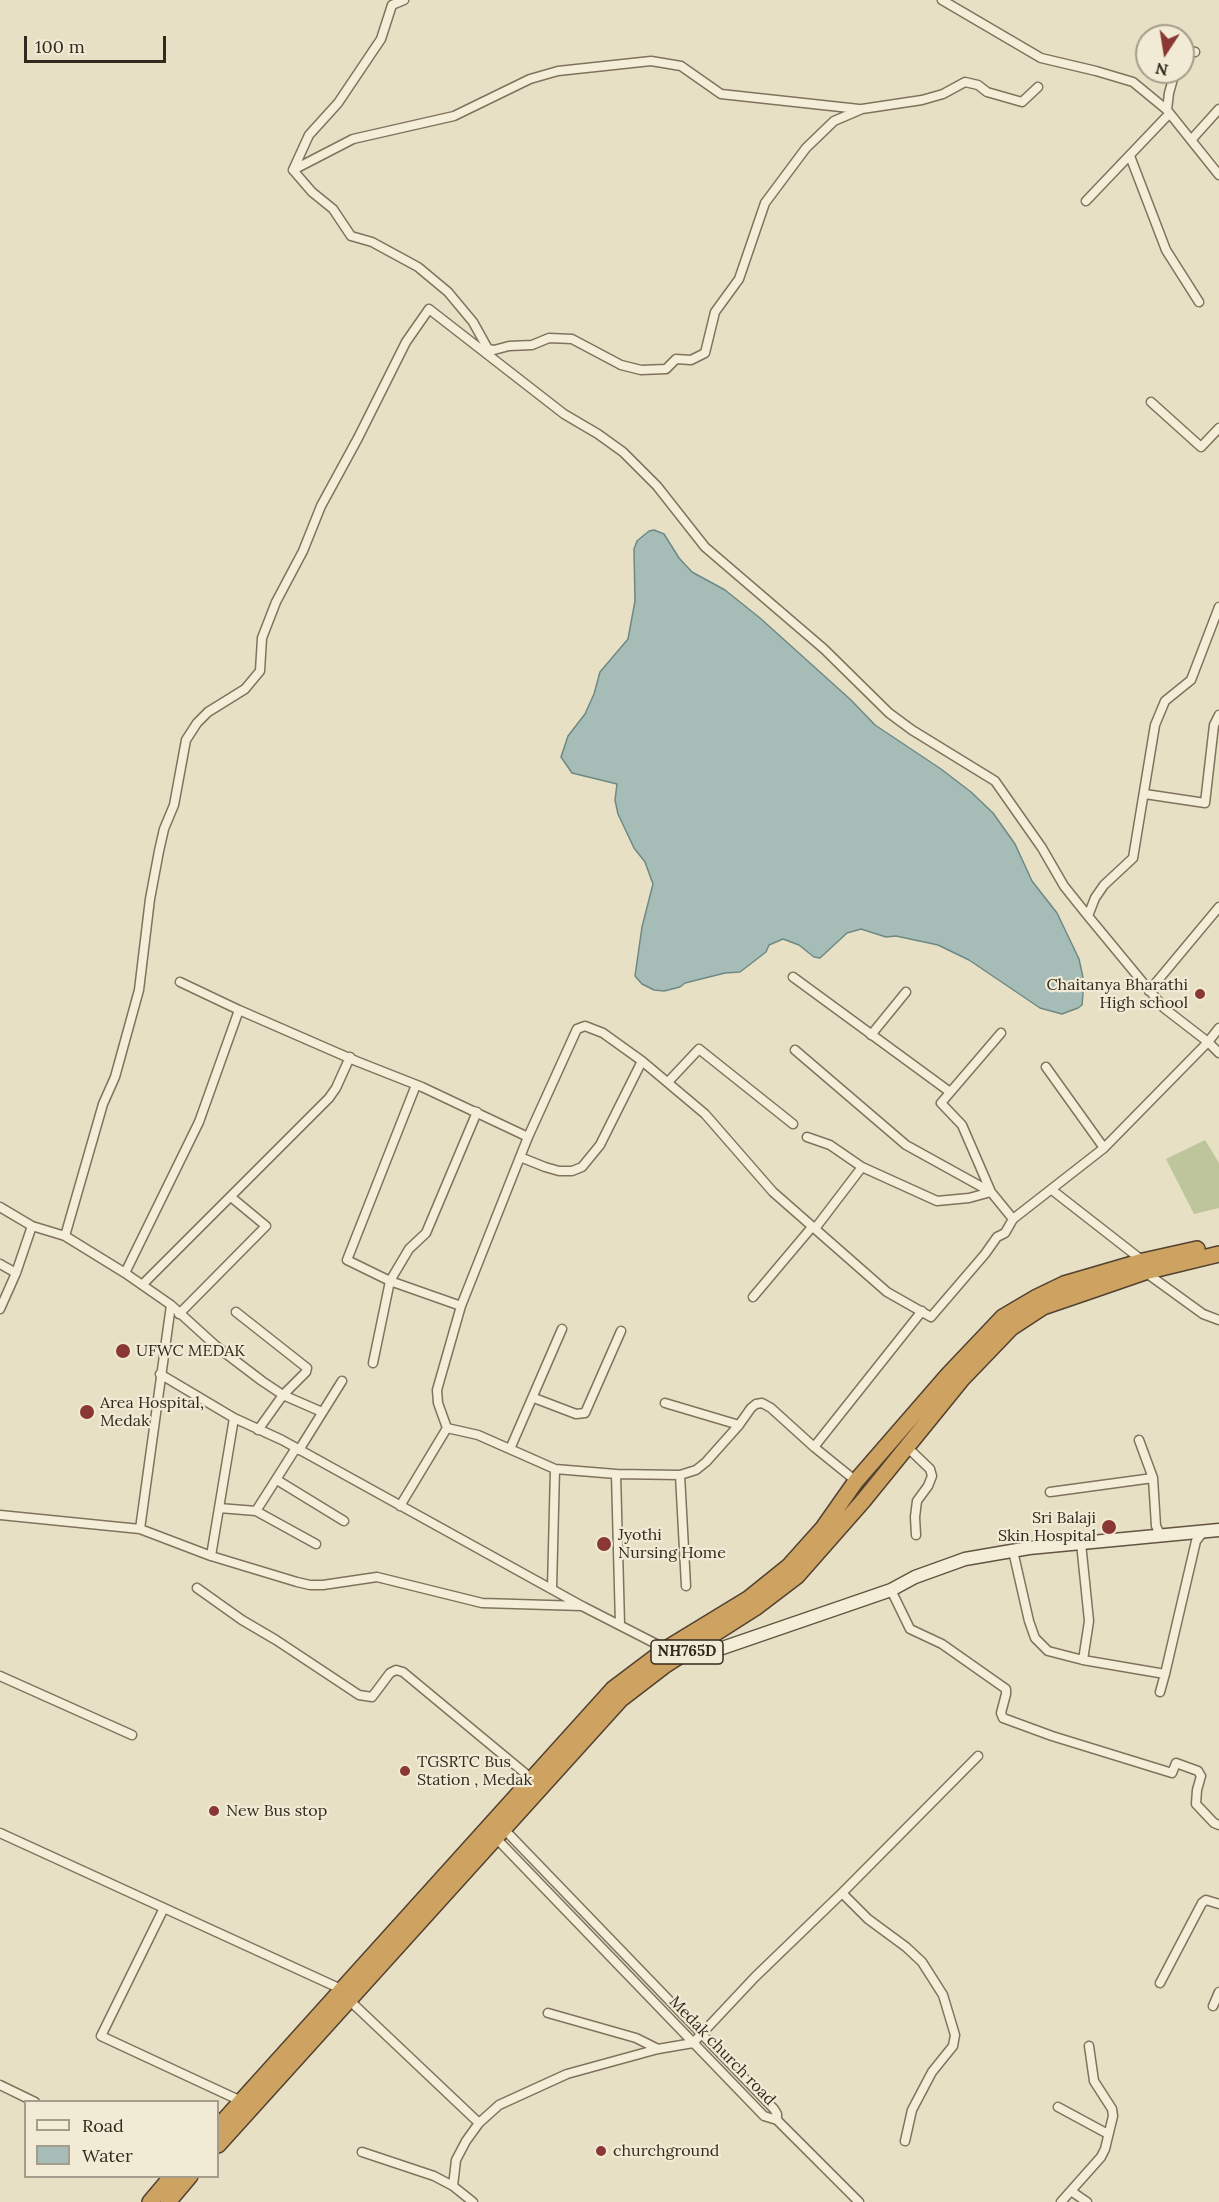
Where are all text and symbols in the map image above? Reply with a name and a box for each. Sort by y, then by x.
scale bar [27,24,170,62]
north arrow [1135,24,1195,84]
text: 100 m [35,35,85,58]
text: N [1154,59,1170,81]
place label: Chaitanya Bharathi High school [1046,975,1188,1013]
marker: Chaitanya Bharathi High school [1193,987,1207,1001]
place label: UFWC MEDAK [136,1341,245,1361]
marker: UFWC MEDAK [114,1342,132,1360]
place label: Area Hospital, Medak [100,1393,204,1431]
marker: Area Hospital, Medak [78,1403,96,1421]
place label: Sri Balaji Skin Hospital [998,1508,1096,1546]
marker: Sri Balaji Skin Hospital [1100,1518,1118,1536]
place label: Jyothi Nursing Home [618,1525,726,1563]
marker: Jyothi Nursing Home [595,1535,613,1553]
road number: NH765D [651,1640,723,1664]
place label: TGSRTC Bus Station , Medak [417,1752,532,1790]
marker: TGSRTC Bus Station , Medak [398,1764,412,1778]
place label: New Bus stop [226,1801,327,1821]
marker: New Bus stop [207,1804,221,1818]
street label: Medak church road [665,1992,779,2110]
legend [24,2100,219,2178]
text: Road [82,2114,124,2137]
place label: churchground [613,2141,719,2161]
text: Water [82,2144,133,2167]
marker: churchground [594,2144,608,2158]

